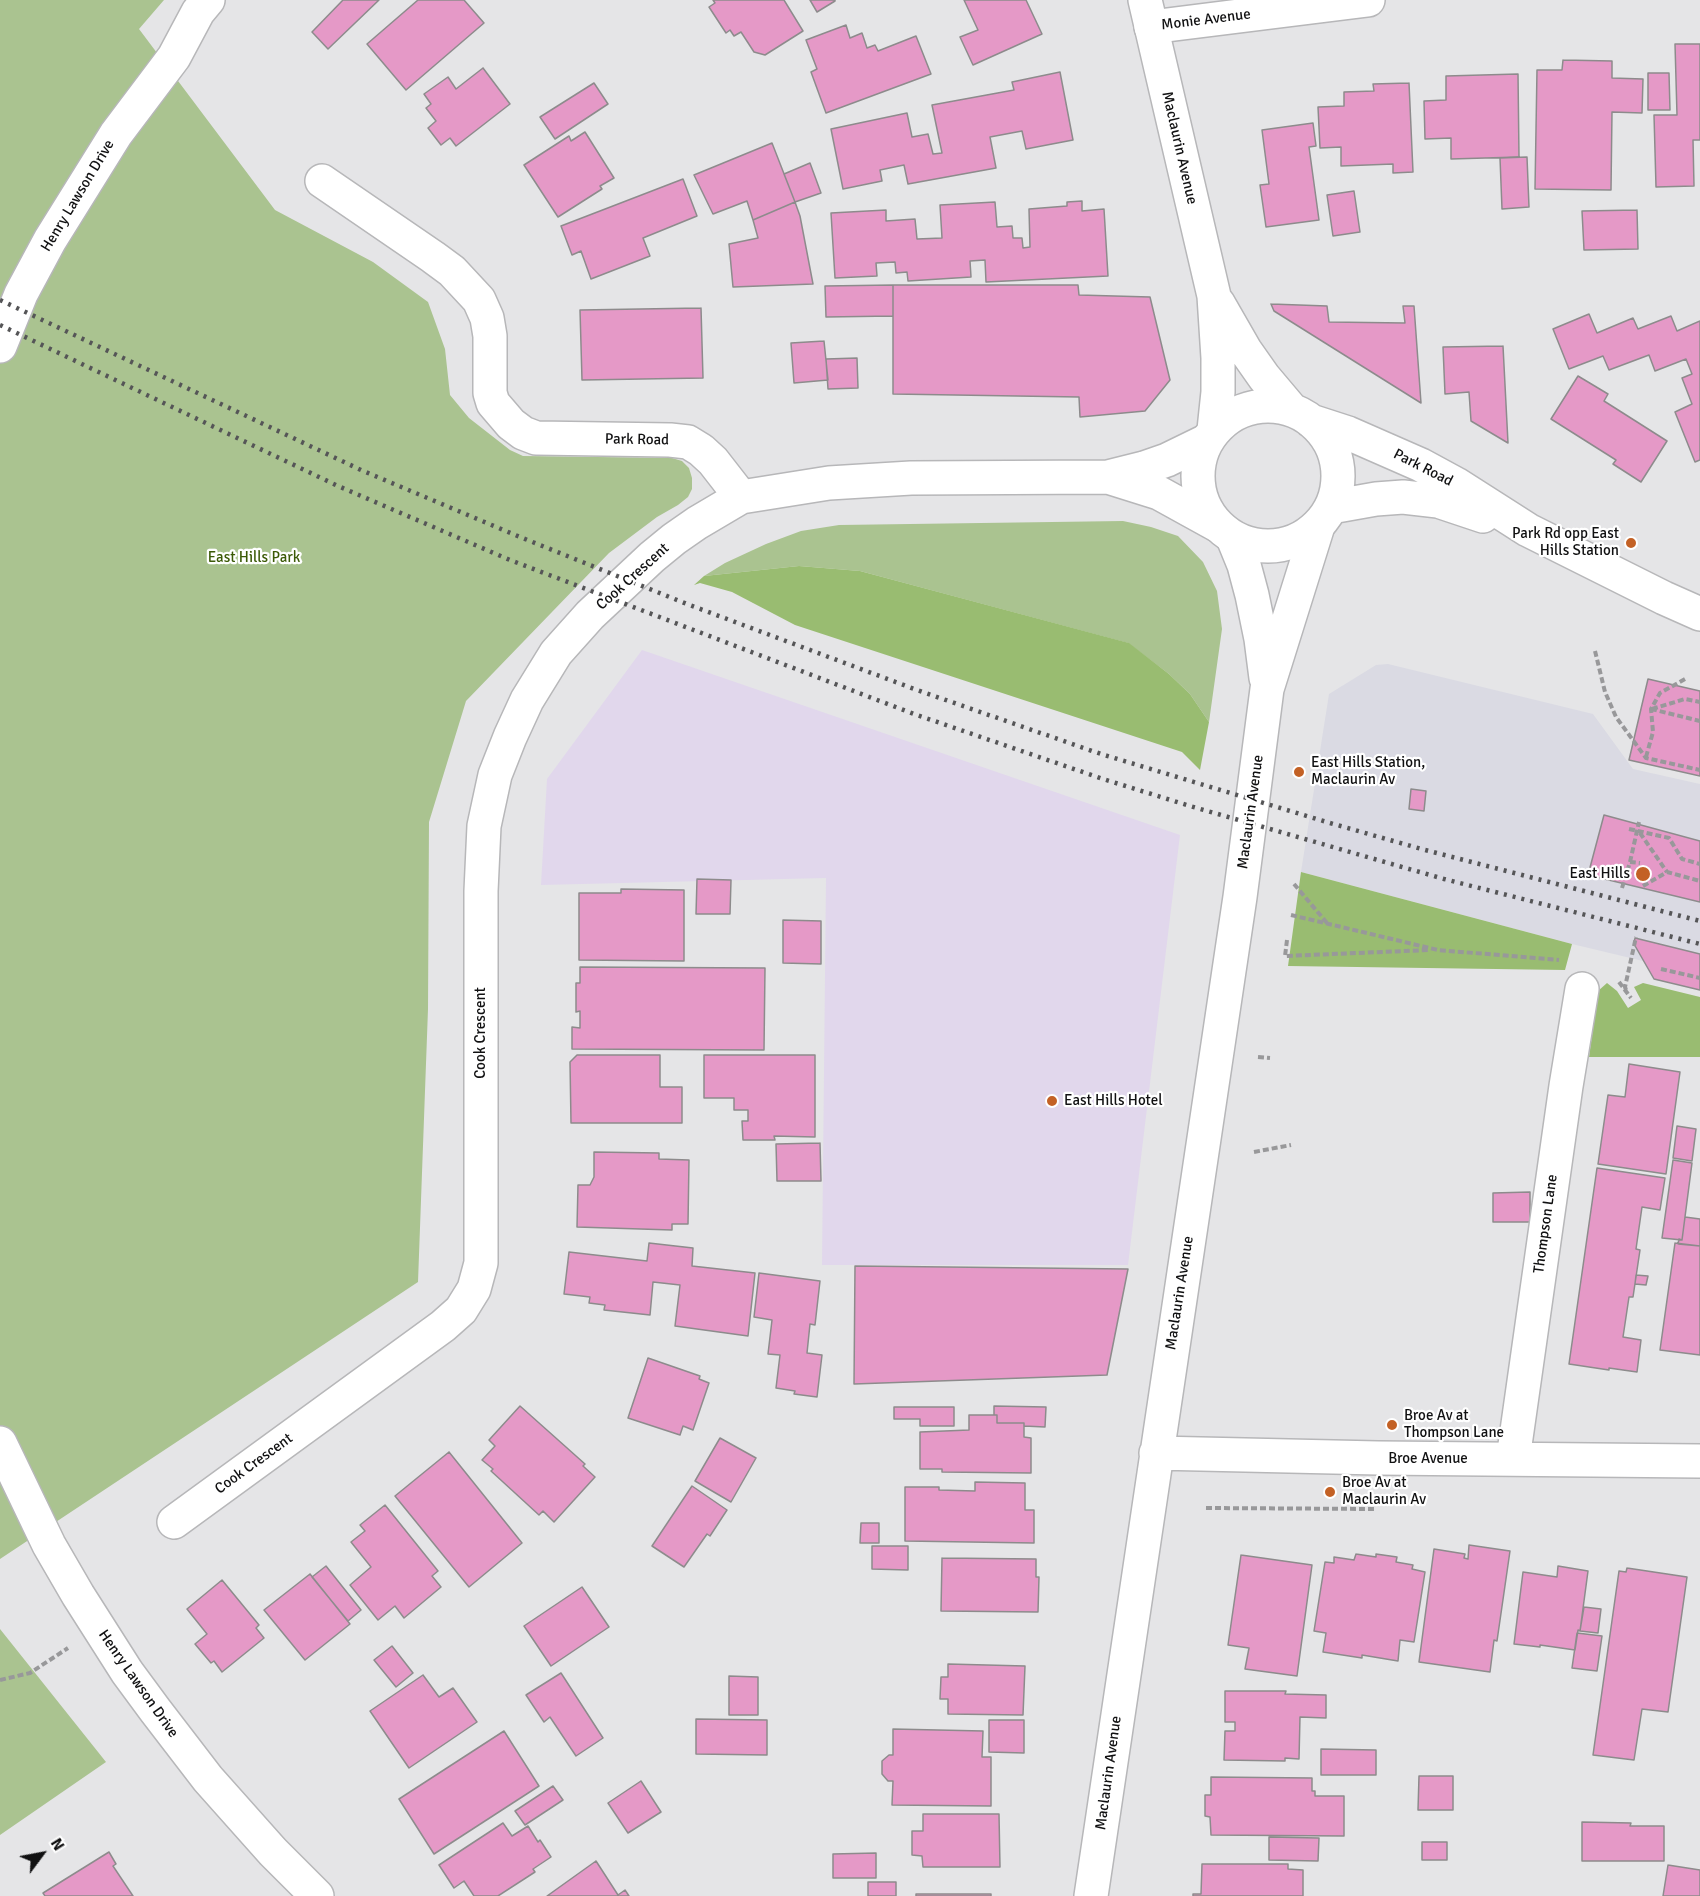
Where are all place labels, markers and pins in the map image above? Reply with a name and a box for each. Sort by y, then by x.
place label: Park Rd opp East Hills Station [1512,525,1619,560]
marker: Park Rd opp East Hills Station [1624,536,1638,550]
place label: East Hills Station, Maclaurin Av [1311,754,1425,789]
marker: East Hills Station, Maclaurin Av [1292,765,1306,779]
place label: East Hills [1570,865,1630,883]
marker: East Hills [1634,865,1652,883]
place label: East Hills Hotel [1064,1092,1163,1110]
marker: East Hills Hotel [1045,1094,1059,1108]
place label: Broe Av at Thompson Lane [1404,1407,1504,1442]
marker: Broe Av at Thompson Lane [1385,1418,1399,1432]
place label: Broe Av at Maclaurin Av [1342,1474,1426,1509]
marker: Broe Av at Maclaurin Av [1323,1485,1337,1499]

